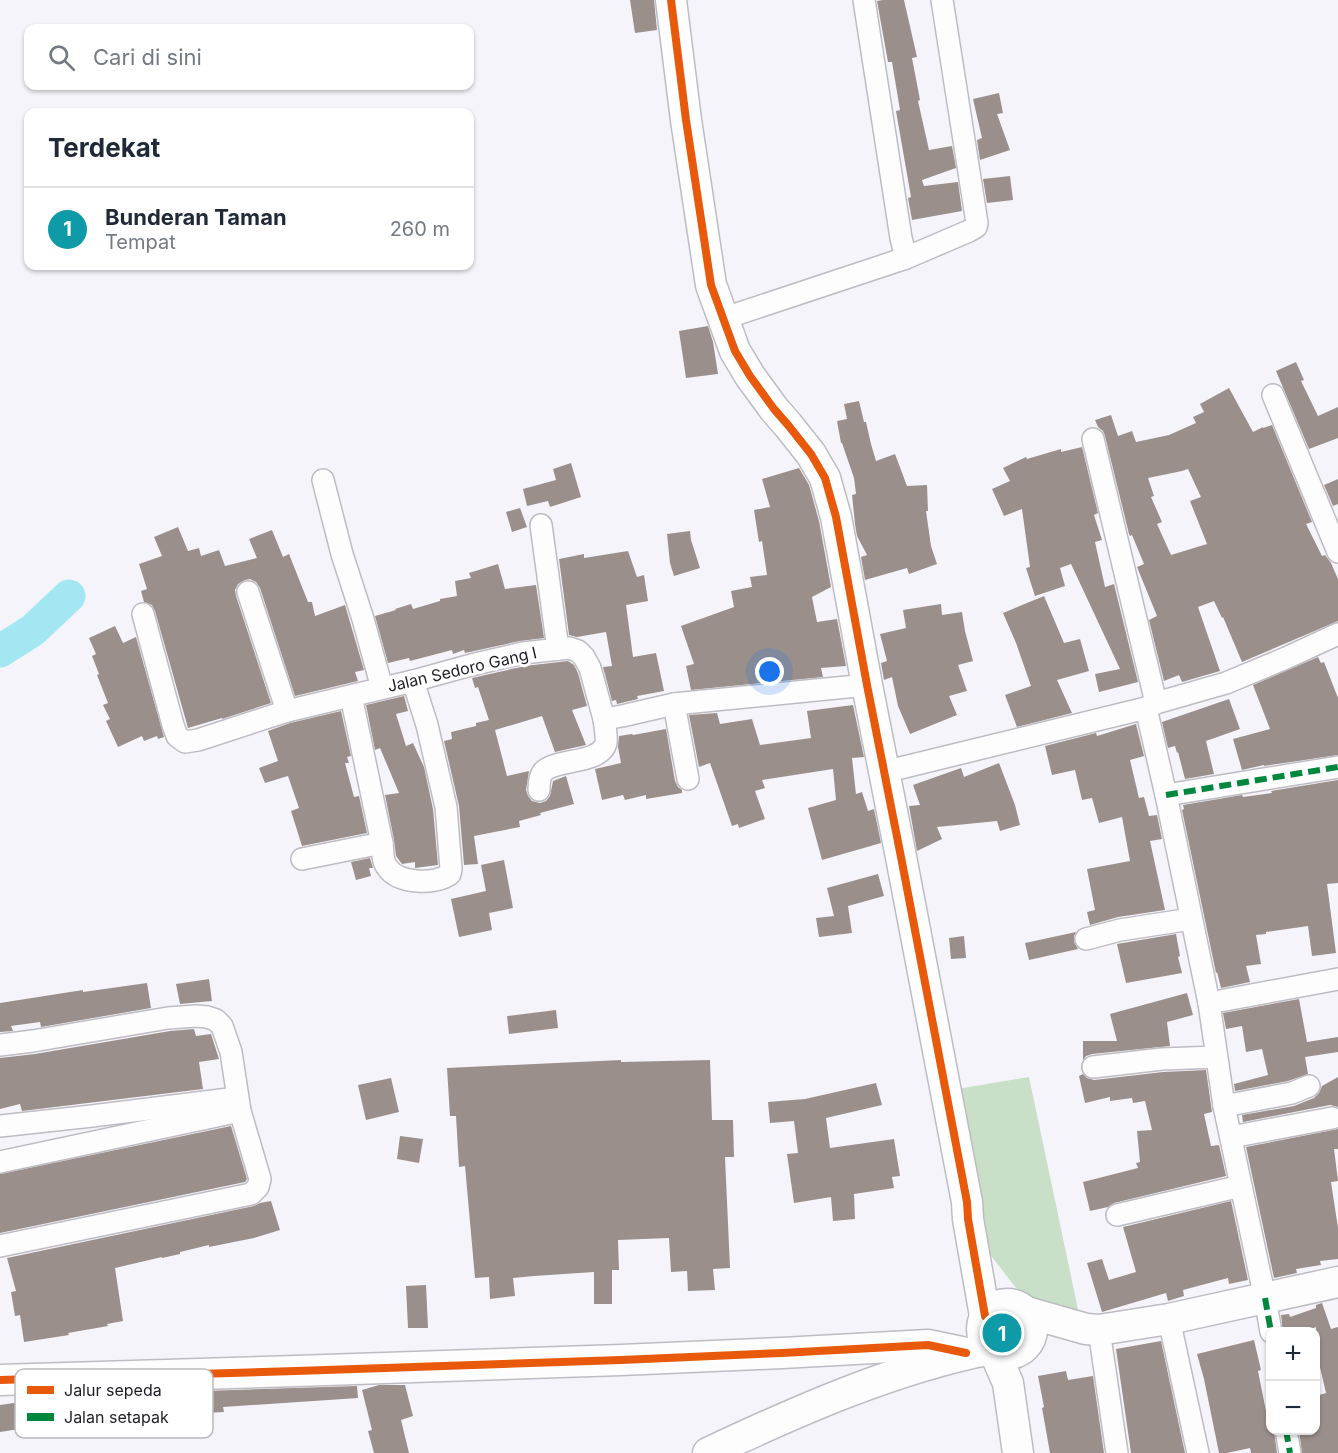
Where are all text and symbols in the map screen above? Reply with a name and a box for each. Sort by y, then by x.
search box [24,24,474,90]
icon: search [45,41,78,74]
text: Cari di sini [93,44,202,70]
text: Terdekat [48,132,160,163]
text: Bunderan Taman [105,204,287,230]
text: 1 [63,217,72,241]
text: 260 m [390,217,450,241]
text: Tempat [105,230,176,254]
street label: Jalan Sedoro Gang I [385,642,539,696]
your location [755,657,784,686]
pin: 1 [982,1310,1022,1356]
map controls [1266,1327,1320,1435]
button: + [1266,1327,1320,1381]
legend [15,1369,213,1438]
text: Jalur sepeda [64,1380,162,1400]
button: − [1266,1381,1320,1435]
text: Jalan setapak [64,1407,169,1427]

